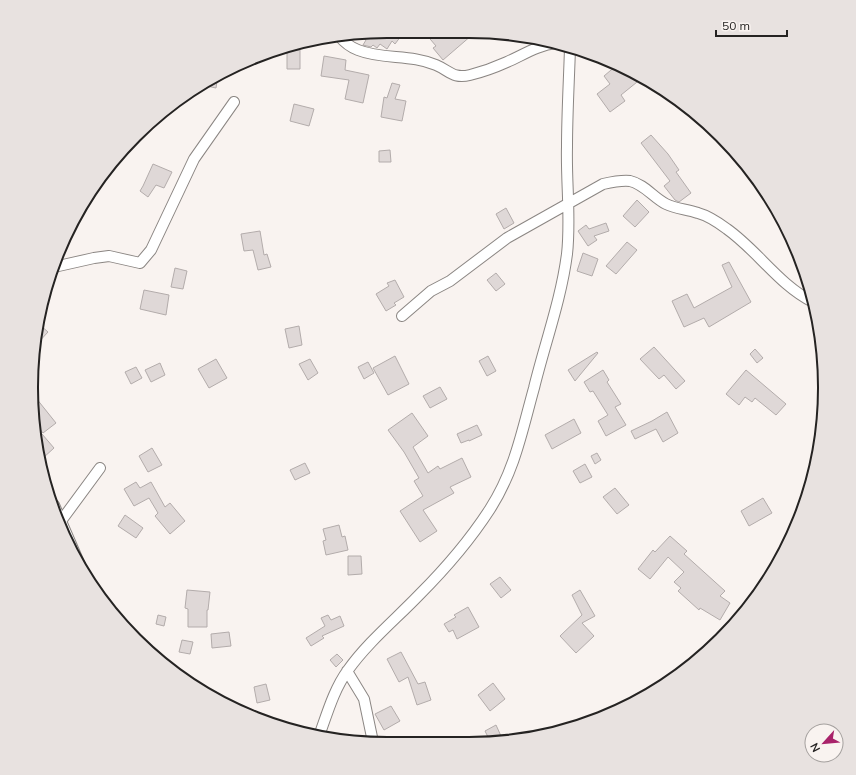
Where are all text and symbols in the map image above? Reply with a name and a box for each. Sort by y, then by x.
scale bar [716,12,787,38]
text: 50 m [722,18,750,33]
north arrow [804,723,844,763]
text: N [807,741,823,754]

